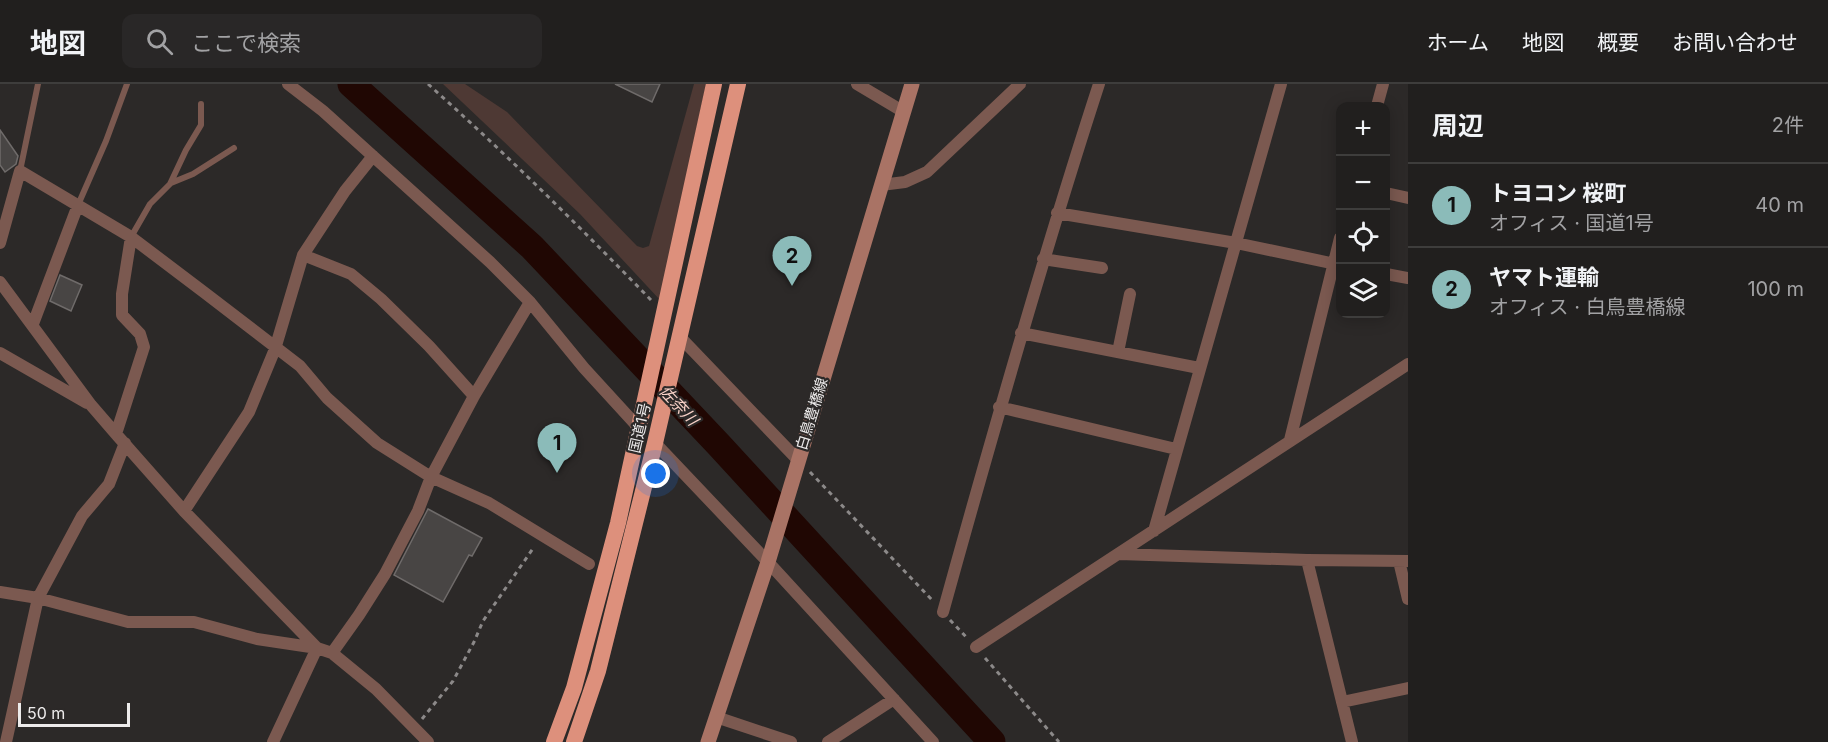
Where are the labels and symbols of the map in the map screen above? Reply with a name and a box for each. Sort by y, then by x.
pin: 2 [772,236,812,286]
street label: 白鳥豊橋線 [791,375,832,453]
water label: 佐奈川 [655,381,704,431]
street label: 国道1号 [625,401,655,455]
pin: 1 [538,424,576,473]
your location [641,459,670,488]
scale bar [18,700,130,728]

